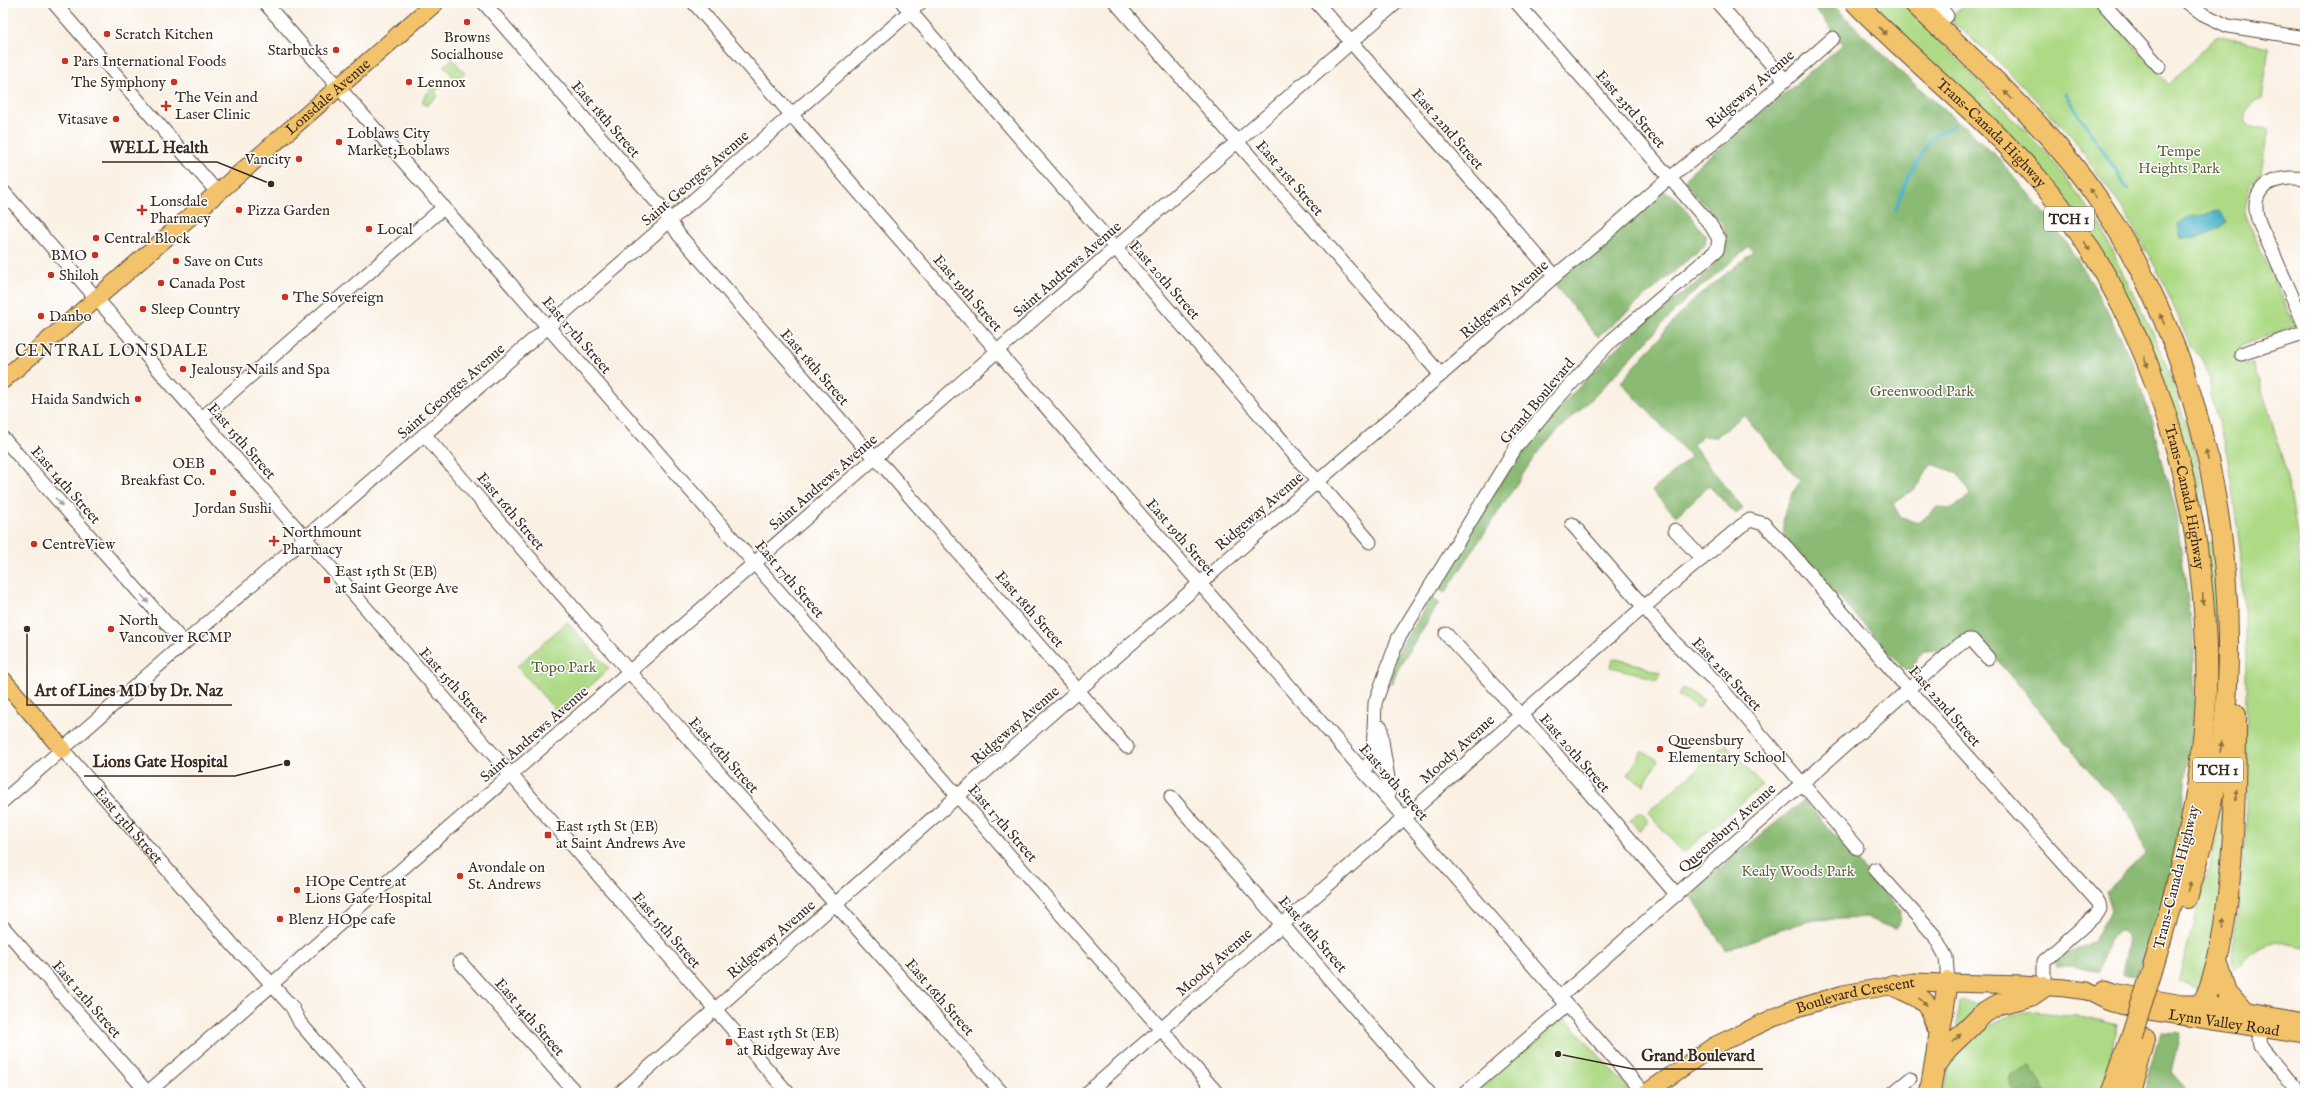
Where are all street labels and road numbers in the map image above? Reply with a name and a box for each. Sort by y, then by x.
street label: Ridgeway Avenue [1702,46,1799,133]
street label: Lonsdale Avenue [282,55,375,139]
street label: East 23rd Street [1592,66,1670,152]
street label: Trans-Canada Highway [1932,75,2051,192]
street label: East 18th Street [567,77,644,162]
street label: East 22nd Street [1407,85,1488,174]
street label: Saint Georges Avenue [638,126,753,230]
street label: East 21st Street [1252,137,1328,220]
road number: TCH 1 [2044,207,2094,231]
street label: Saint Andrews Avenue [1009,217,1125,322]
street label: East 20th Street [1125,237,1204,324]
street label: East 19th Street [929,251,1006,336]
street label: Ridgeway Avenue [1456,256,1553,343]
street label: East 17th Street [538,293,616,378]
street label: East 18th Street [776,325,853,410]
street label: Saint Georges Avenue [394,339,509,443]
street label: Grand Boulevard [1496,354,1580,448]
street label: East 15th Street [203,399,280,484]
street label: Trans-Canada Highway [2160,422,2209,571]
street label: Saint Andrews Avenue [765,430,881,535]
street label: East 14th Street [27,442,105,528]
street label: East 16th Street [472,468,549,554]
street label: Ridgeway Avenue [1211,468,1308,555]
street label: East 19th Street [1142,495,1219,580]
street label: East 17th Street [751,537,829,622]
street label: East 18th Street [991,567,1068,652]
street label: East 21st Street [1688,633,1766,715]
street label: East 15th Street [415,644,493,727]
street label: East 22nd Street [1904,662,1985,751]
street label: Saint Andrews Avenue [476,682,592,787]
street label: Ridgeway Avenue [967,682,1064,769]
street label: East 20th Street [1535,710,1614,797]
street label: Moody Avenue [1416,711,1499,788]
street label: East 16th Street [684,713,763,797]
street label: East 19th Street [1355,740,1432,825]
road number: TCH 1 [2193,758,2243,782]
street label: Queensbury Avenue [1675,779,1780,877]
street label: East 17th Street [964,781,1042,866]
street label: East 13th Street [90,783,167,868]
street label: Trans-Canada Highway [2149,803,2204,951]
street label: East 15th Street [628,888,705,973]
street label: East 18th Street [1274,892,1351,977]
street label: Ridgeway Avenue [723,896,820,983]
street label: Moody Avenue [1172,924,1256,1001]
street label: East 16th Street [901,955,978,1040]
street label: East 12th Street [48,957,126,1042]
street label: Boulevard Crescent [1794,973,1916,1018]
street label: East 14th Street [491,974,569,1060]
street label: Lynn Valley Road [2167,1005,2282,1041]

